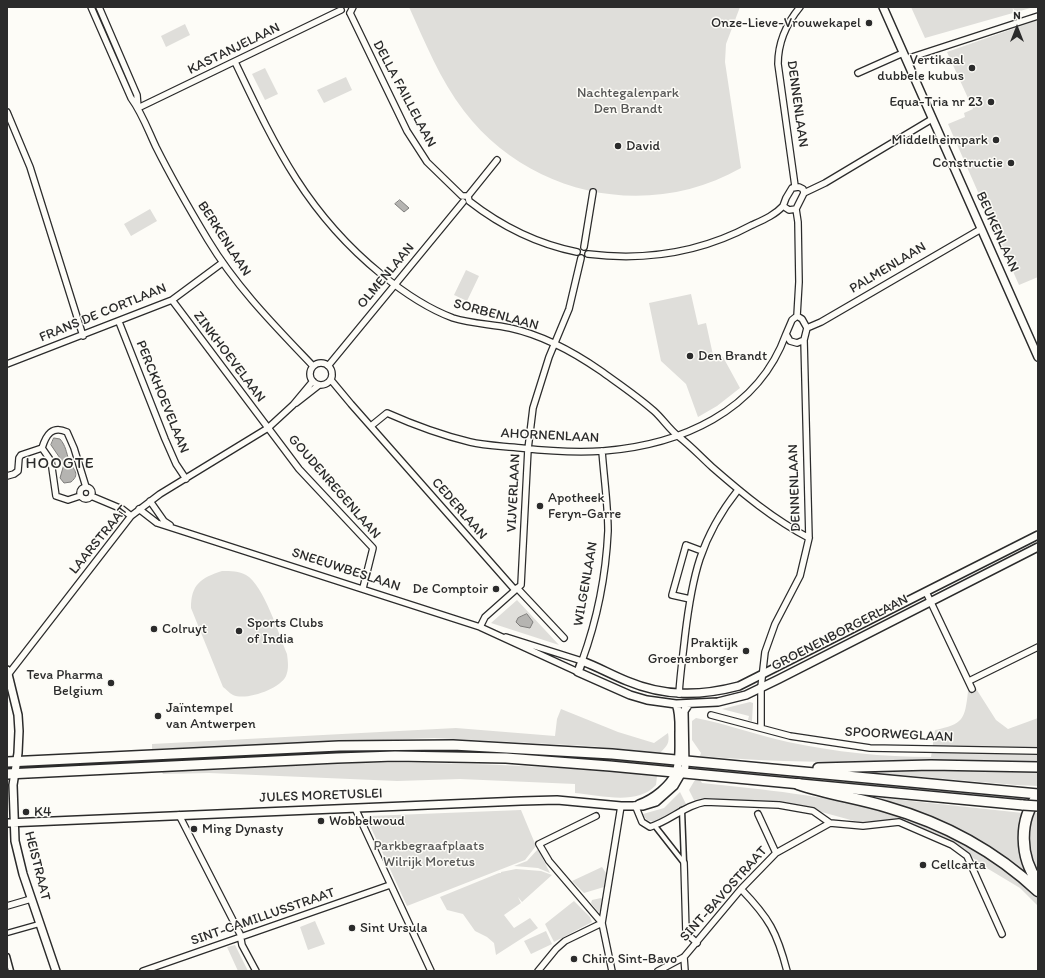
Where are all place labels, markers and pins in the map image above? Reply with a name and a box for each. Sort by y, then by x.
place label: Onze-Lieve-Vrouwekapel [711,15,861,31]
marker: Onze-Lieve-Vrouwekapel [864,18,874,28]
place label: Vertikaal dubbele kubus [877,52,964,84]
marker: Vertikaal dubbele kubus [967,63,977,73]
place label: Equa-Tria nr 23 [889,94,983,110]
marker: Equa-Tria nr 23 [986,97,996,107]
place label: Middelheimpark [891,132,988,148]
marker: Middelheimpark [991,135,1001,145]
place label: David [626,138,660,154]
marker: David [613,141,623,151]
place label: Constructie [932,155,1003,171]
marker: Constructie [1006,158,1016,168]
place label: Den Brandt [698,348,767,364]
marker: Den Brandt [685,351,695,361]
place label: Apotheek Feryn-Garre [548,490,621,522]
marker: Apotheek Feryn-Garre [535,501,545,511]
place label: De Comptoir [413,581,488,597]
marker: De Comptoir [491,584,501,594]
place label: Sports Clubs of India [247,615,324,648]
place label: Colruyt [162,621,207,637]
marker: Colruyt [149,624,159,634]
marker: Sports Clubs of India [234,626,244,636]
place label: Praktijk Groenenborger [648,635,738,668]
marker: Praktijk Groenenborger [741,646,751,656]
place label: Teva Pharma Belgium [27,667,103,700]
marker: Teva Pharma Belgium [106,678,116,688]
place label: Jaïntempel van Antwerpen [166,700,256,732]
marker: Jaïntempel van Antwerpen [153,711,163,721]
place label: K4 [34,804,51,820]
marker: K4 [21,807,31,817]
place label: Wobbelwoud [329,813,405,829]
marker: Wobbelwoud [316,816,326,826]
place label: Ming Dynasty [202,821,283,837]
marker: Ming Dynasty [189,824,199,834]
place label: Cellcarta [931,857,986,873]
marker: Cellcarta [918,860,928,870]
place label: Sint Ursula [360,920,427,936]
marker: Sint Ursula [347,923,357,933]
place label: Chiro Sint-Bavo [582,951,677,967]
marker: Chiro Sint-Bavo [569,954,579,964]

